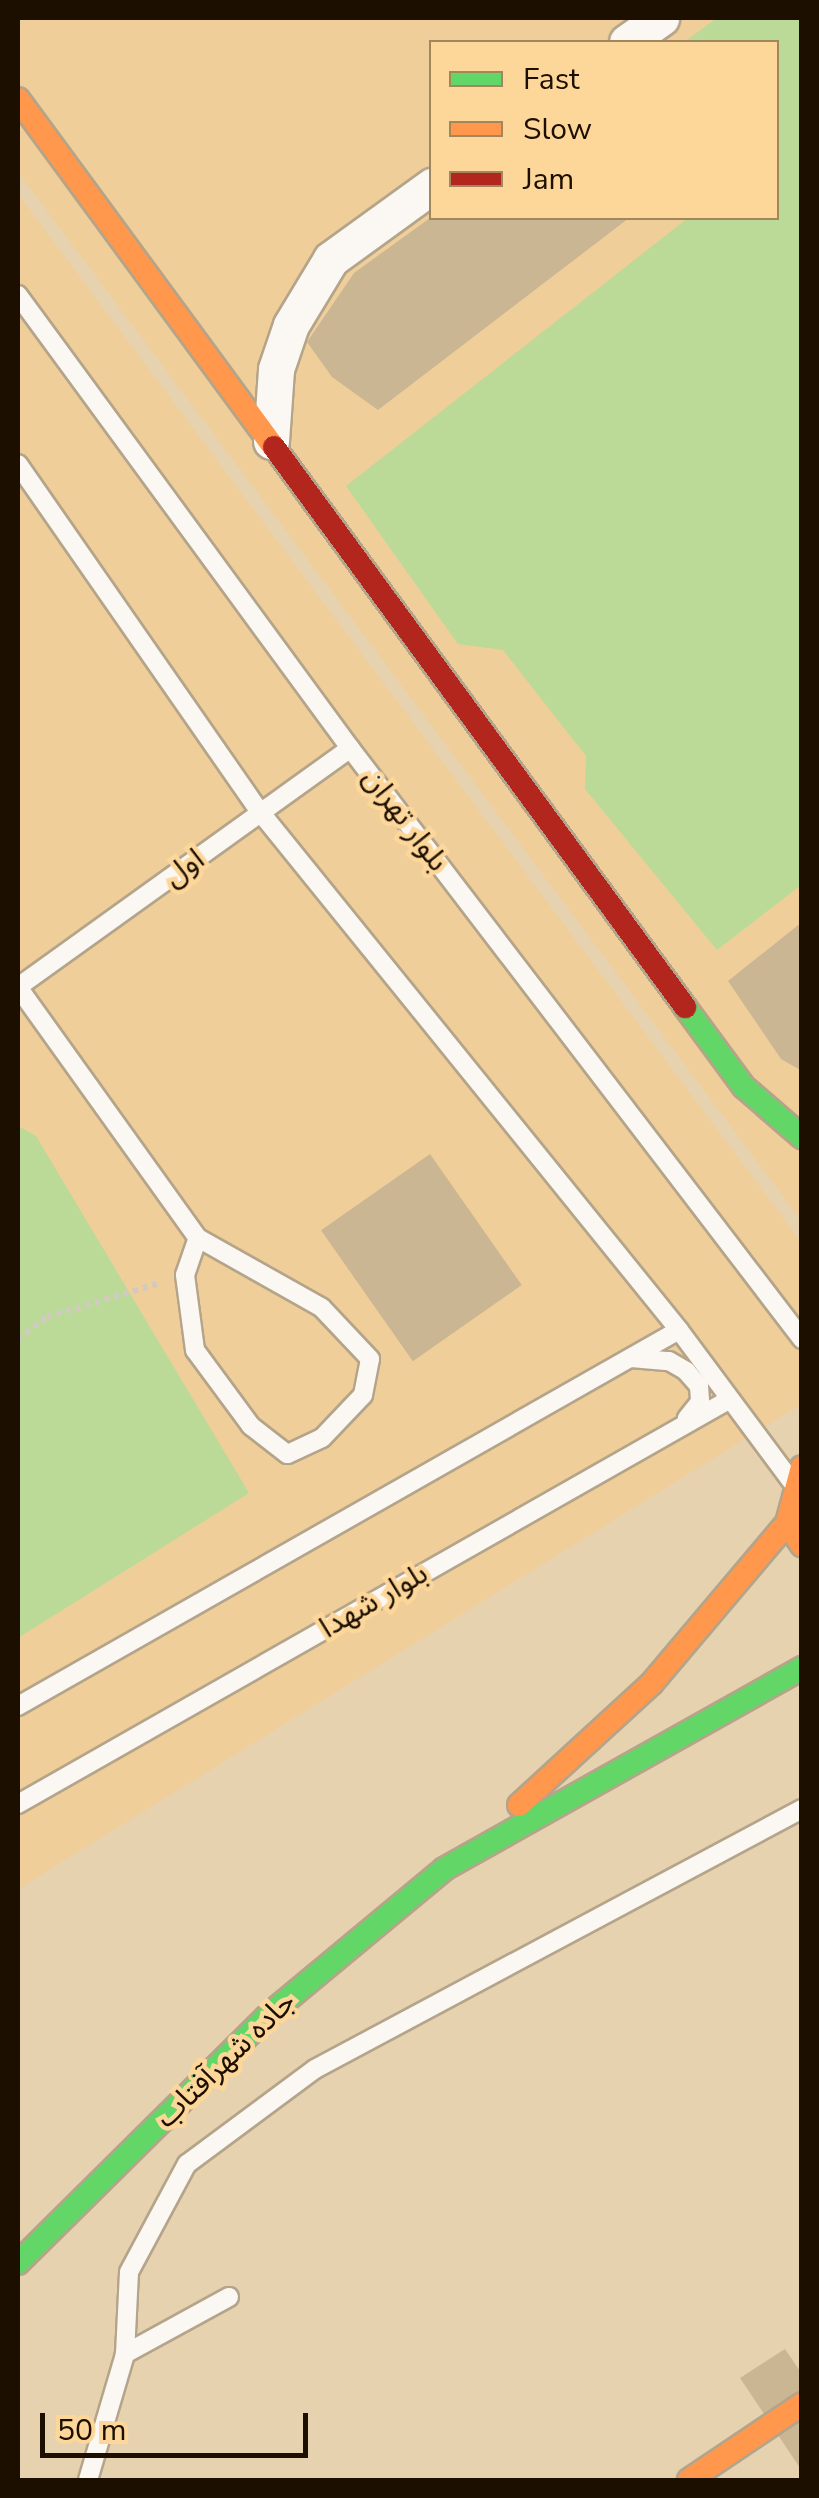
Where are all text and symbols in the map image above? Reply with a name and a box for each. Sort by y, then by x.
legend [429,40,779,220]
text: Fast [523,59,580,100]
text: Slow [523,109,592,150]
text: Jam [523,159,574,200]
street label: بلوار تهران [354,761,456,879]
street label: اول [157,841,211,895]
street label: بلوار شهدا [314,1556,434,1646]
street label: جاده شهرآفتاب [149,1984,303,2136]
scale bar [45,2393,312,2455]
text: 50 m [57,2410,126,2451]

